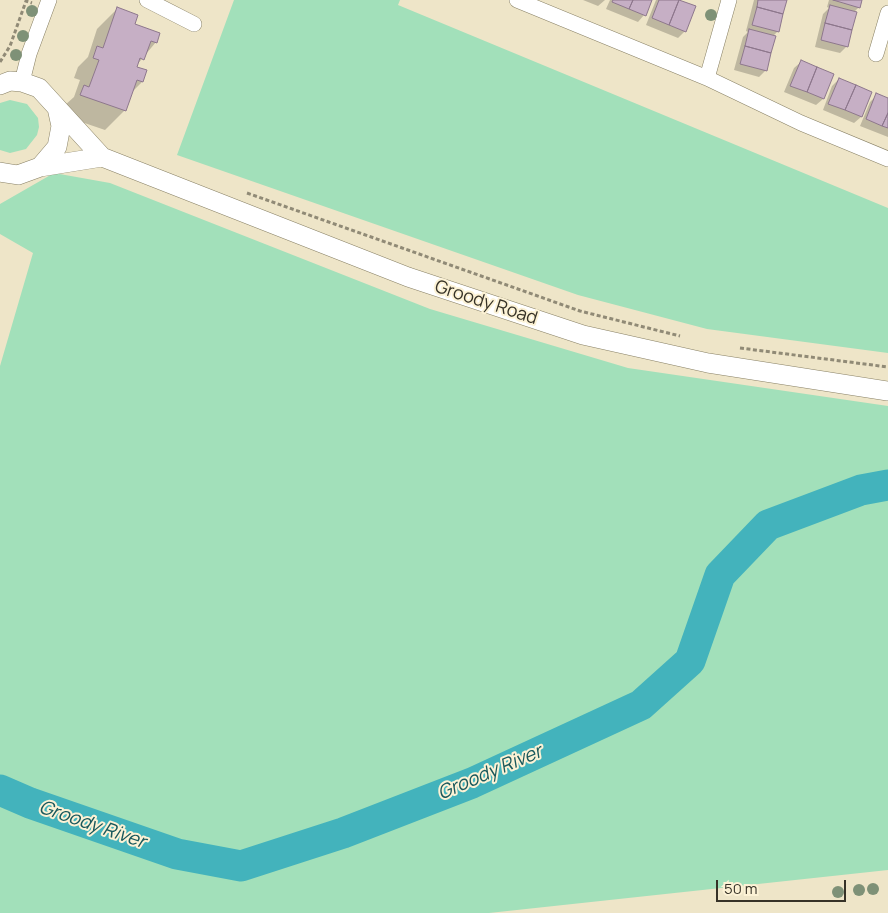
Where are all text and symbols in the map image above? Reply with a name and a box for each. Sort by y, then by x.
street label: Groody Road [432,276,540,330]
water label: Groody River [434,741,546,805]
water label: Groody River [36,796,148,854]
scale bar [718,870,848,902]
text: 50 m [724,878,758,899]

